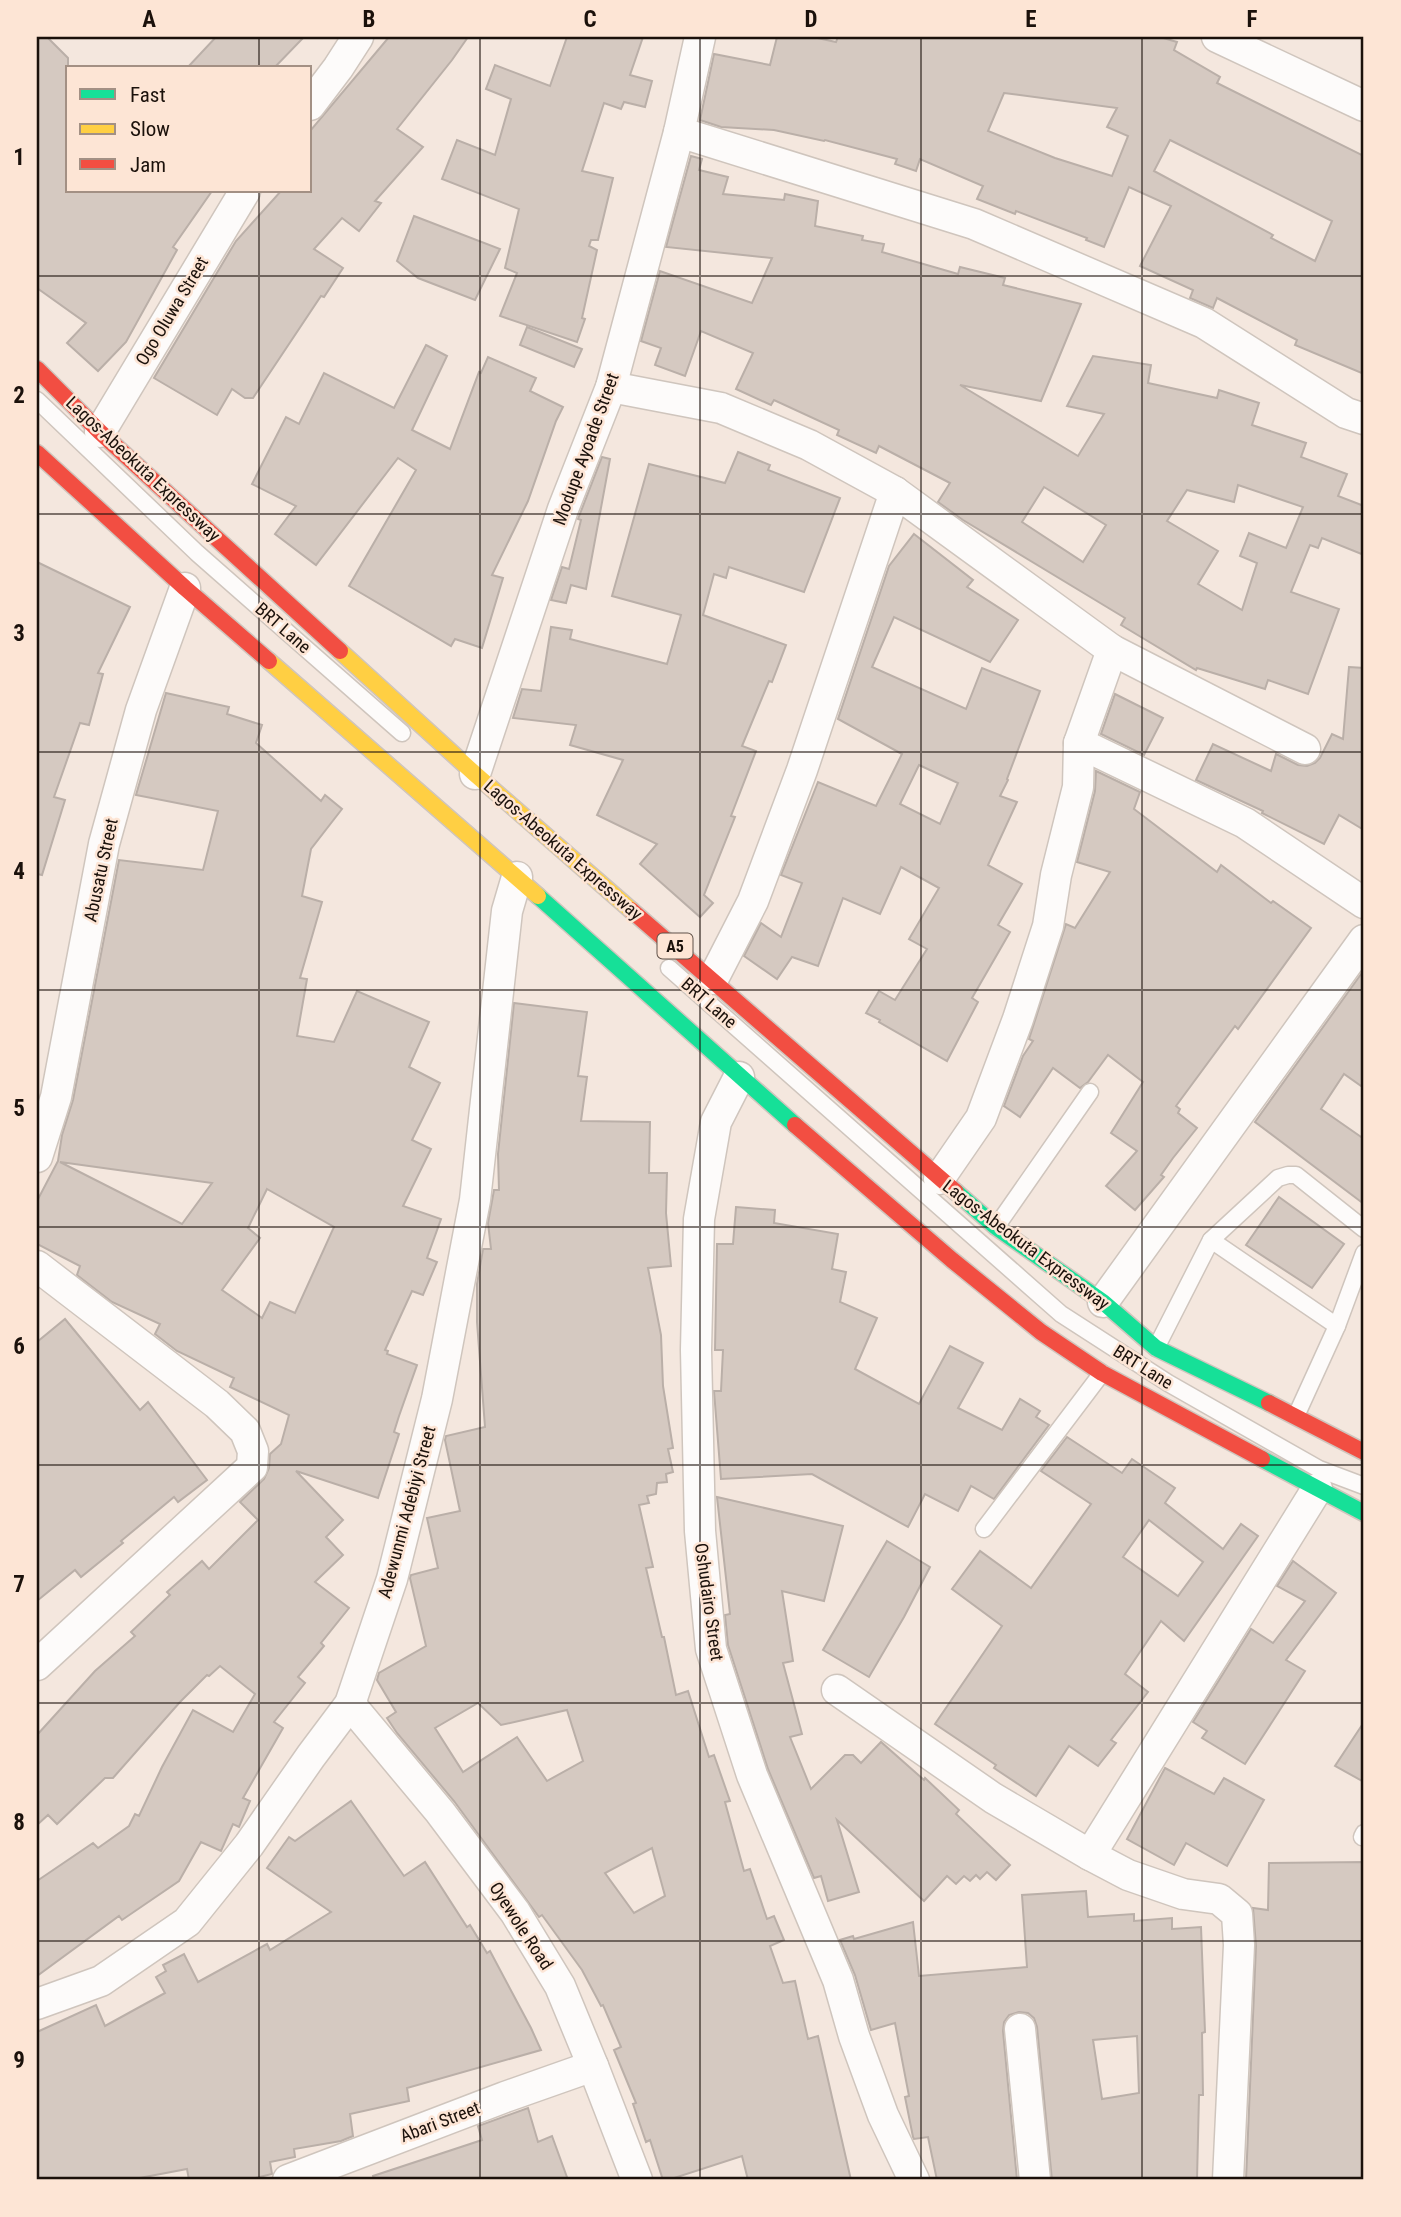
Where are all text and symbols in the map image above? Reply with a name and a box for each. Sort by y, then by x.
text: A [142,6,156,33]
text: B [363,6,375,33]
text: C [583,6,597,33]
text: D [805,6,818,33]
text: E [1025,6,1037,33]
text: F [1247,6,1258,33]
legend [66,66,312,192]
text: Fast [130,83,166,107]
text: Slow [130,117,170,141]
text: 1 [13,144,25,171]
text: Jam [130,153,166,177]
street label: Ogo Oluwa Street [131,253,212,369]
street label: Modupe Ayoade Street [548,370,623,528]
text: 2 [13,382,25,409]
street label: Lagos-Abeokuta Expressway [62,392,225,546]
street label: BRT Lane [251,598,315,657]
text: 3 [13,620,25,647]
street label: Lagos-Abeokuta Expressway [480,775,647,924]
street label: Abusatu Street [79,816,122,924]
text: 4 [13,858,25,885]
road number: A5 [658,934,692,958]
street label: BRT Lane [677,973,741,1032]
text: 5 [13,1095,25,1122]
street label: Lagos-Abeokuta Expressway [939,1175,1114,1314]
text: 6 [13,1333,25,1360]
street label: BRT Lane [1110,1340,1177,1393]
street label: Adewunmi Adebiyi Street [373,1423,440,1600]
street label: Oshudairo Street [691,1542,728,1662]
text: 7 [13,1571,25,1598]
text: 8 [13,1809,25,1836]
street label: Oyewole Road [485,1878,558,1973]
text: 9 [13,2047,25,2074]
street label: Abari Street [397,2097,483,2146]

